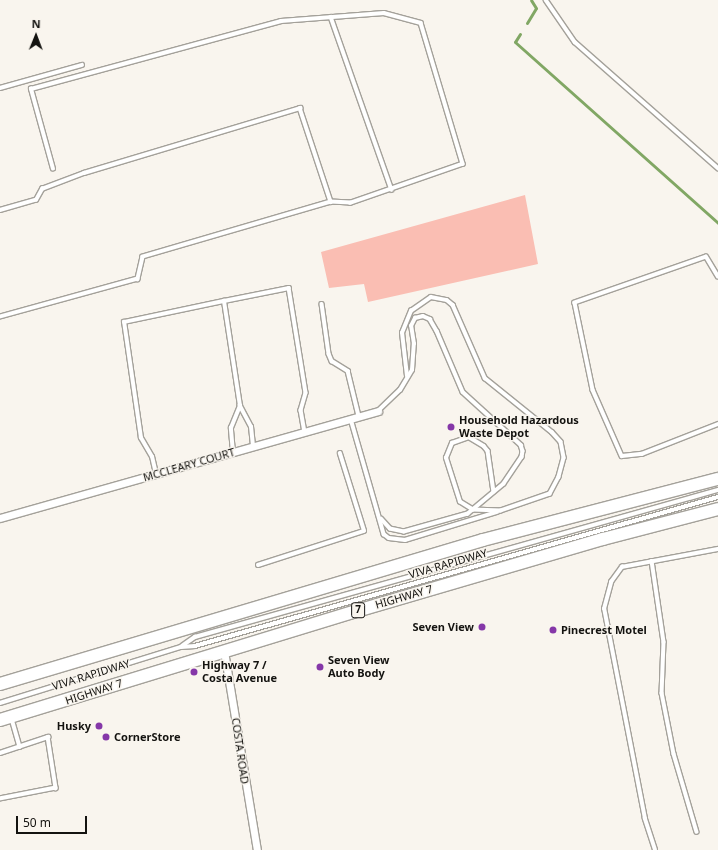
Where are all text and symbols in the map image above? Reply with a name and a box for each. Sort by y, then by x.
north arrow [16,16,56,56]
text: N [32,16,41,31]
place label: Household Hazardous Waste Depot [459,414,579,440]
marker: Household Hazardous Waste Depot [446,422,456,432]
street label: MCCLEARY COURT [142,446,236,484]
street label: VIVA RAPIDWAY [407,547,489,581]
street label: HIGHWAY 7 [374,582,434,612]
road number: 7 [351,602,365,618]
place label: Seven View [413,620,474,634]
marker: Seven View [477,622,487,632]
place label: Pinecrest Motel [561,623,647,637]
marker: Pinecrest Motel [548,625,558,635]
place label: Seven View Auto Body [328,654,389,680]
street label: VIVA RAPIDWAY [50,657,132,693]
place label: Highway 7 / Costa Avenue [202,659,277,685]
marker: Seven View Auto Body [315,662,325,672]
marker: Highway 7 / Costa Avenue [189,667,199,677]
street label: HIGHWAY 7 [64,677,124,707]
street label: COSTA ROAD [229,717,251,785]
place label: Husky [57,719,91,733]
marker: Husky [94,721,104,731]
place label: CornerStore [114,730,180,744]
marker: CornerStore [101,732,111,742]
scale bar [18,808,89,834]
text: 50 m [23,814,51,831]

